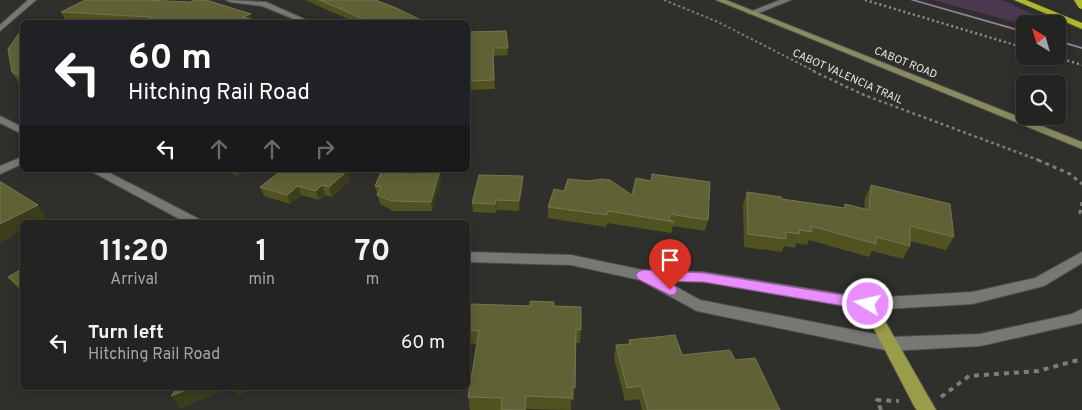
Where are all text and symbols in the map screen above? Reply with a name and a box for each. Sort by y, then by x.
north arrow [1016,15,1066,65]
map controls [1016,15,1066,125]
text: 60 m [128,37,212,81]
icon: left [45,40,110,105]
street label: CABOT ROAD [872,44,939,82]
street label: CABOT VALENCIA TRAIL [790,46,905,108]
button: search [1016,75,1066,125]
text: Hitching Rail Road [128,80,310,107]
icon: left [152,135,180,163]
icon: ahead [205,135,233,163]
icon: ahead [258,135,286,163]
icon: right [311,135,339,163]
text: 11:20 [100,234,169,271]
text: 1 [256,234,268,271]
text: 70 [355,234,390,271]
pin [649,239,691,290]
icon: arrive [656,246,684,274]
text: Arrival [110,270,158,290]
text: min [248,270,275,290]
text: m [366,270,379,290]
position arrow [841,277,893,329]
text: Turn left [88,321,164,345]
icon: left [45,329,73,357]
text: 60 m [401,331,445,355]
text: Hitching Rail Road [88,345,220,365]

